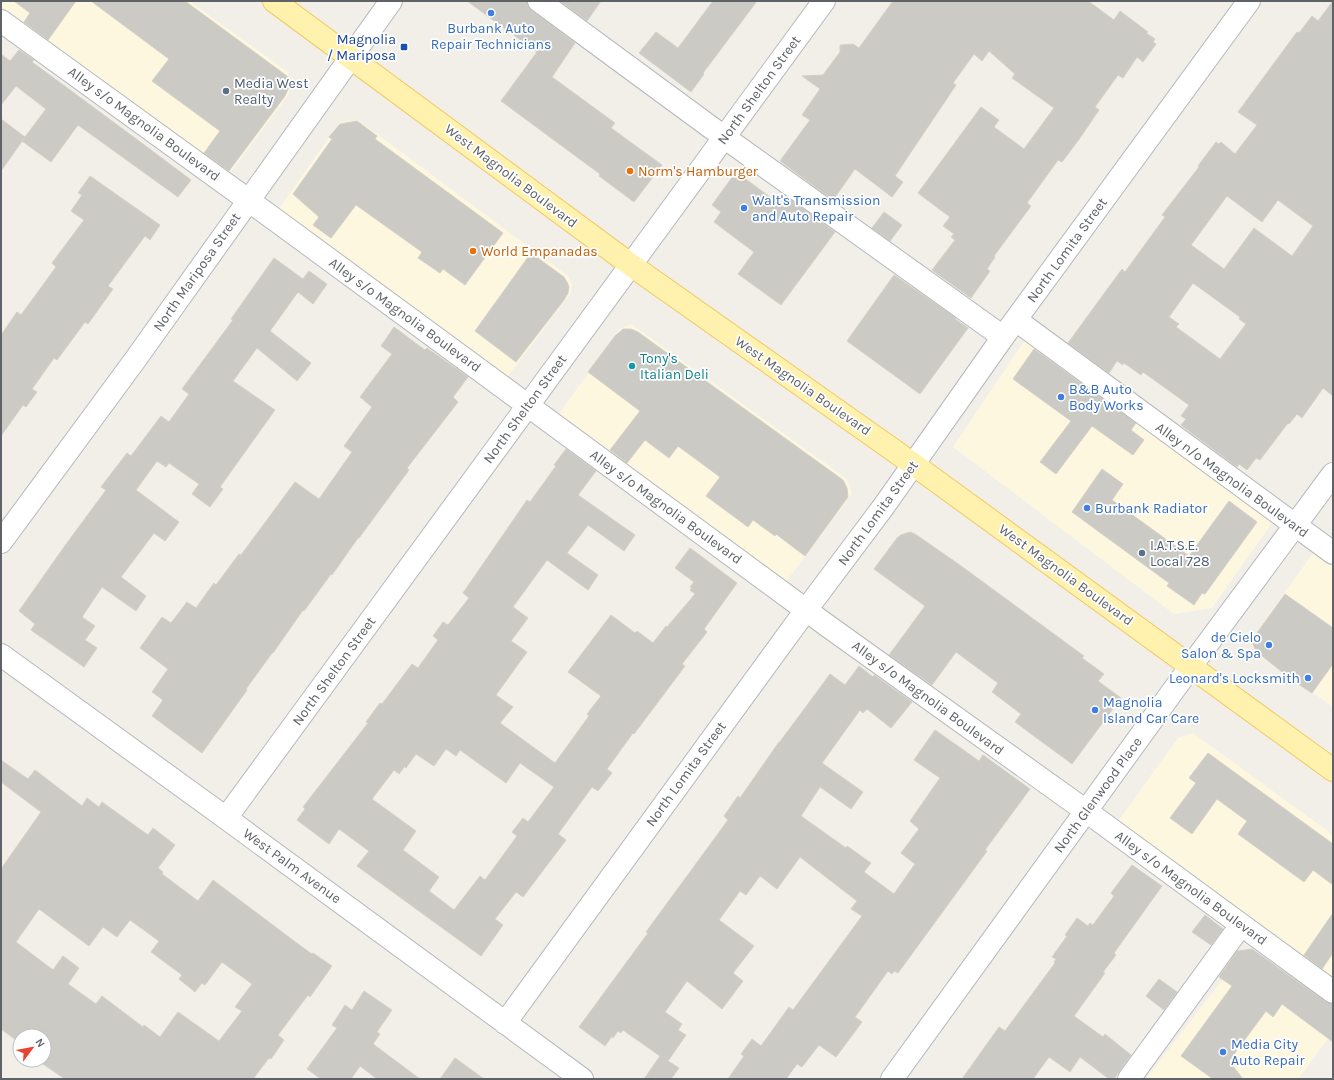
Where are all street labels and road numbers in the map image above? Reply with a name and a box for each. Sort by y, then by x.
street label: North Shelton Street [714,32,804,148]
street label: Alley s/o Magnolia Boulevard [65,63,223,185]
street label: West Magnolia Boulevard [441,120,581,232]
street label: North Lomita Street [1023,194,1111,306]
street label: North Mariposa Street [150,209,244,335]
street label: Alley s/o Magnolia Boulevard [326,254,484,376]
street label: West Magnolia Boulevard [732,333,874,439]
street label: North Shelton Street [480,351,570,467]
street label: Alley n/o Magnolia Boulevard [1152,419,1312,541]
street label: Alley s/o Magnolia Boulevard [587,446,745,568]
street label: North Lomita Street [834,457,922,569]
street label: West Magnolia Boulevard [995,521,1137,629]
street label: North Shelton Street [289,613,379,729]
street label: Alley s/o Magnolia Boulevard [849,637,1007,759]
street label: North Lomita Street [642,718,730,830]
street label: North Glenwood Place [1050,734,1146,856]
street label: West Palm Avenue [240,825,344,907]
street label: Alley s/o Magnolia Boulevard [1112,827,1270,949]

